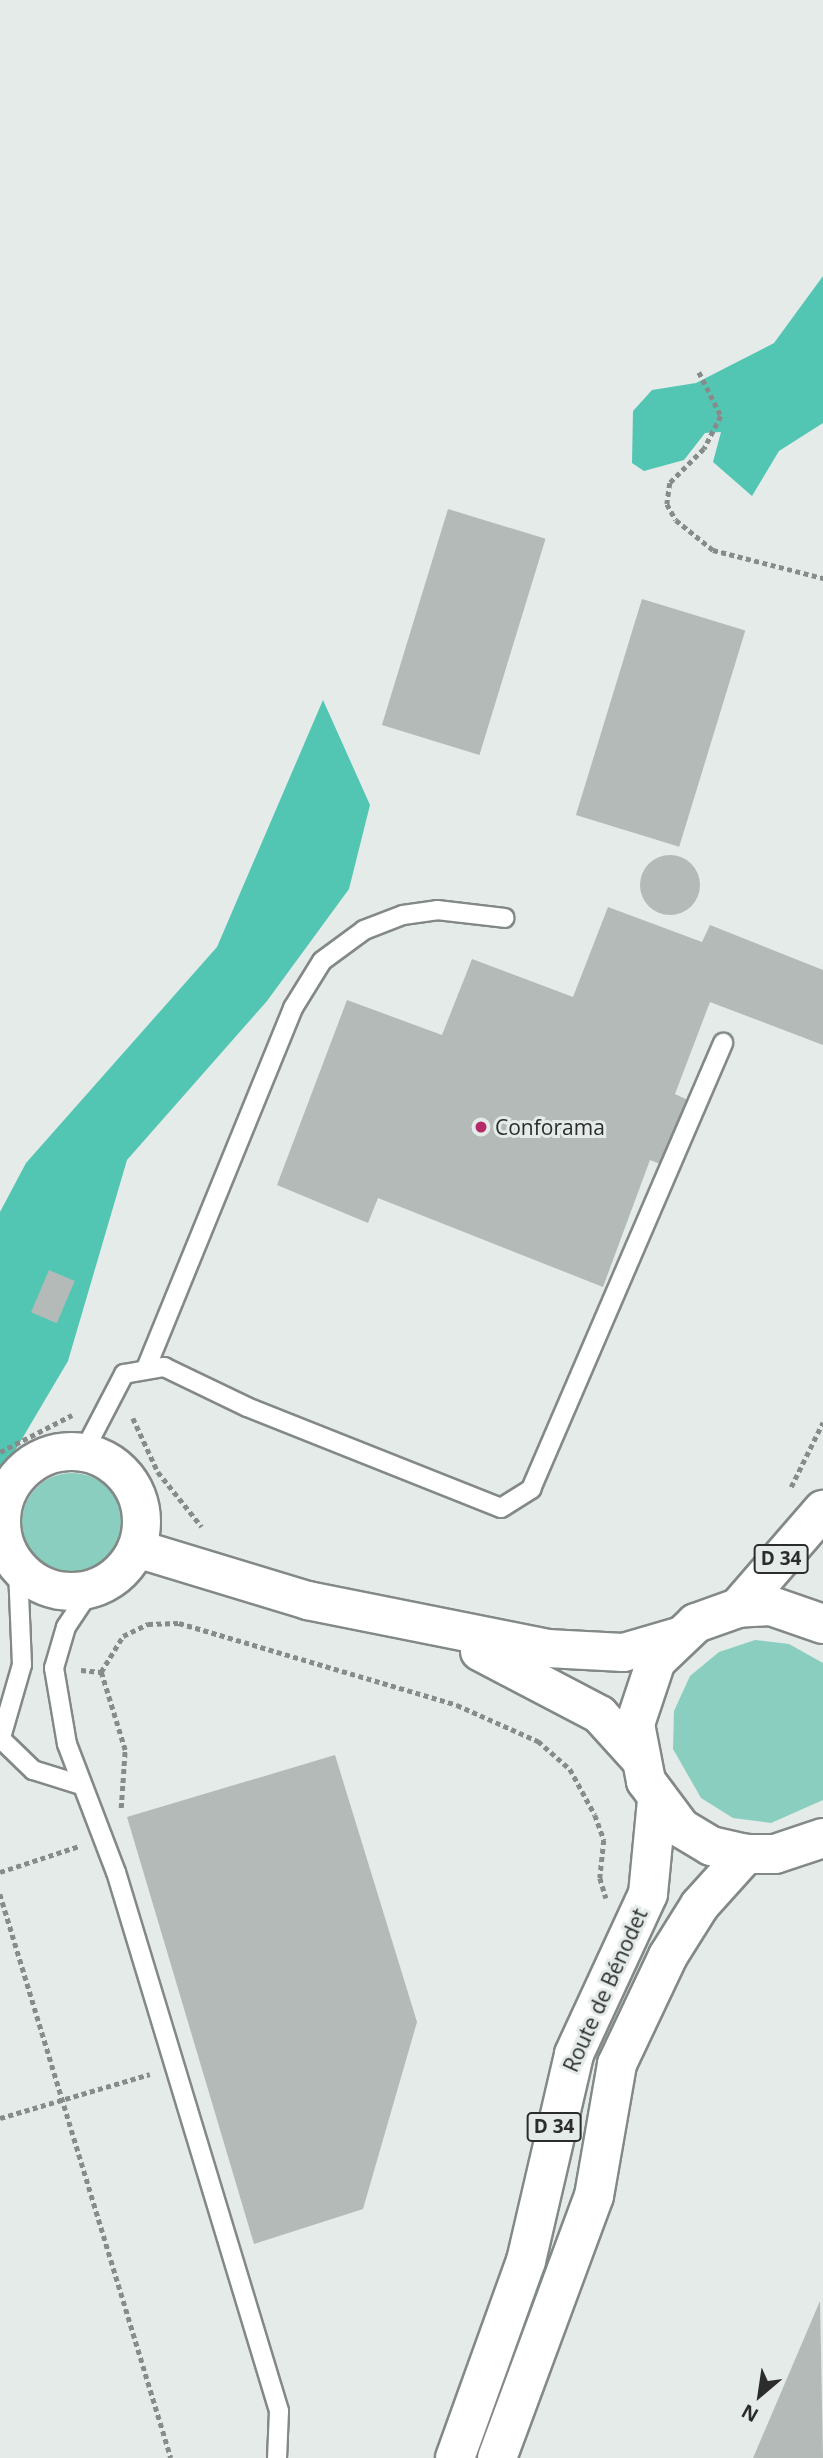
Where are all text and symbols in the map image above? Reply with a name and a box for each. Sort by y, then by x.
place label: Conforama [495,1114,605,1140]
marker: Conforama [473,1119,489,1135]
road number: D 34 [753,1544,809,1574]
street label: Route de Bénodet [558,1904,652,2076]
road number: D 34 [526,2112,582,2142]
north arrow [725,2360,795,2430]
text: N [737,2398,763,2428]

